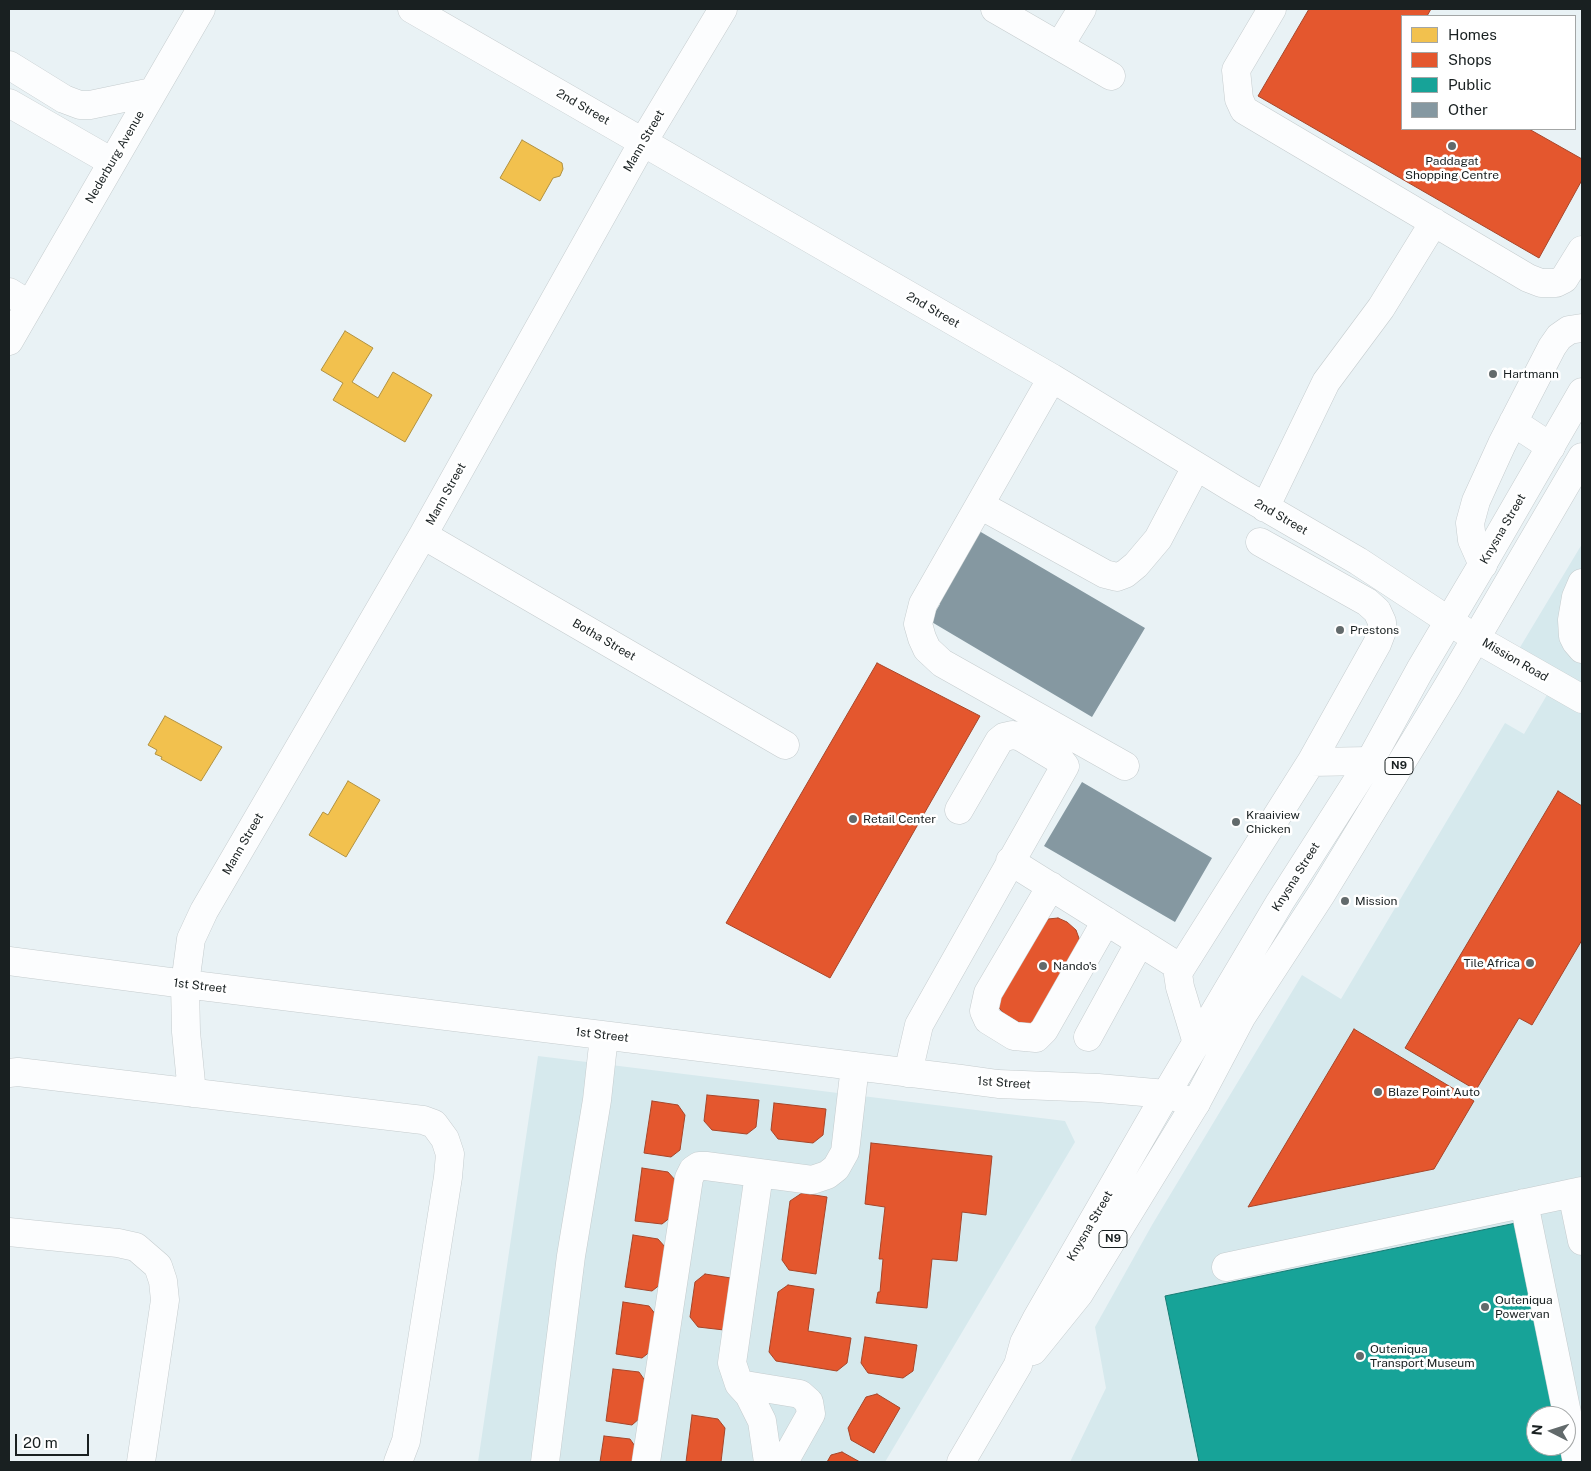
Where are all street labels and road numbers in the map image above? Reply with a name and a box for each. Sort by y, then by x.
street label: 2nd Street [554,86,612,128]
street label: Nederburg Avenue [83,108,147,206]
street label: Mann Street [621,108,667,174]
street label: 2nd Street [904,289,962,331]
street label: Mann Street [423,460,469,528]
street label: Knysna Street [1477,491,1529,567]
street label: 2nd Street [1252,496,1310,538]
street label: Botha Street [570,616,638,664]
street label: Mission Road [1479,635,1551,685]
road number: N9 [1385,758,1413,774]
street label: Mann Street [220,811,266,877]
street label: Knysna Street [1269,840,1323,914]
street label: 1st Street [173,976,227,996]
street label: 1st Street [575,1025,629,1045]
street label: 1st Street [977,1074,1031,1092]
street label: Knysna Street [1064,1188,1116,1264]
road number: N9 [1099,1230,1127,1248]

